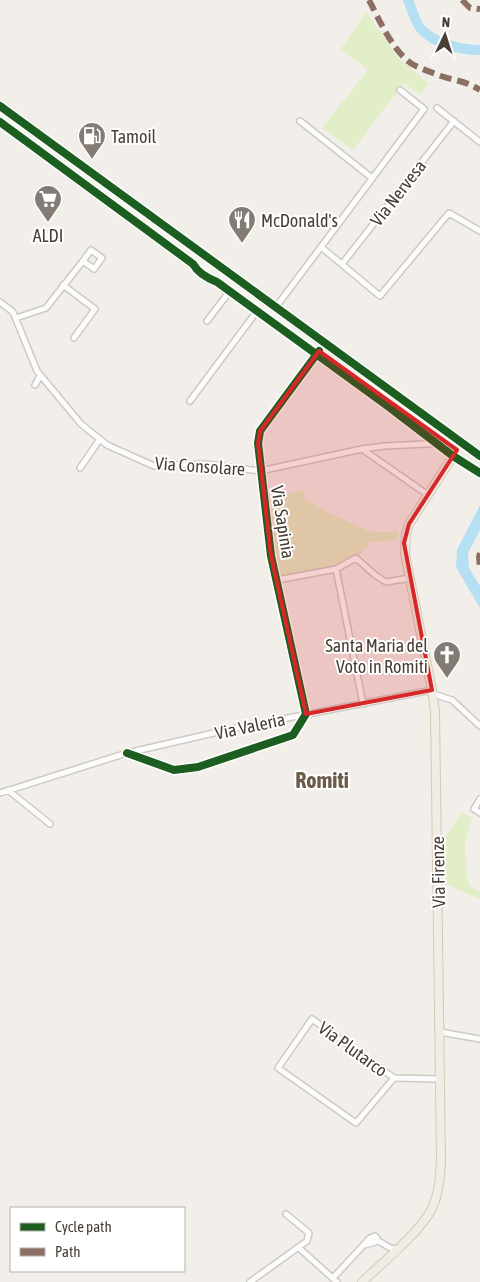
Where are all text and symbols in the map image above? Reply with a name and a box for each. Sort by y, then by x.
north arrow [420,10,470,60]
text: N [441,14,451,30]
fuel station icon: Tamoil [77,121,107,160]
place label: Tamoil [111,126,157,147]
street label: Via Nervesa [366,156,430,230]
supermarket icon: ALDI [33,184,63,223]
restaurant icon: McDonald's [227,205,257,244]
place label: McDonald's [261,210,338,231]
place label: ALDI [33,225,63,246]
street label: Via Consolare [154,452,246,480]
street label: Via Sapinia [267,484,299,560]
place label: Santa Maria del Voto in Romiti [325,635,428,677]
church icon: Santa Maria del Voto in Romiti [432,640,462,679]
street label: Via Valeria [213,708,287,744]
district label: Romiti [295,767,349,793]
street label: Via Firenze [427,836,449,908]
street label: Via Plutarco [314,1017,392,1081]
legend [10,1207,185,1272]
text: Cycle path [55,1218,112,1235]
text: Path [55,1243,81,1260]

